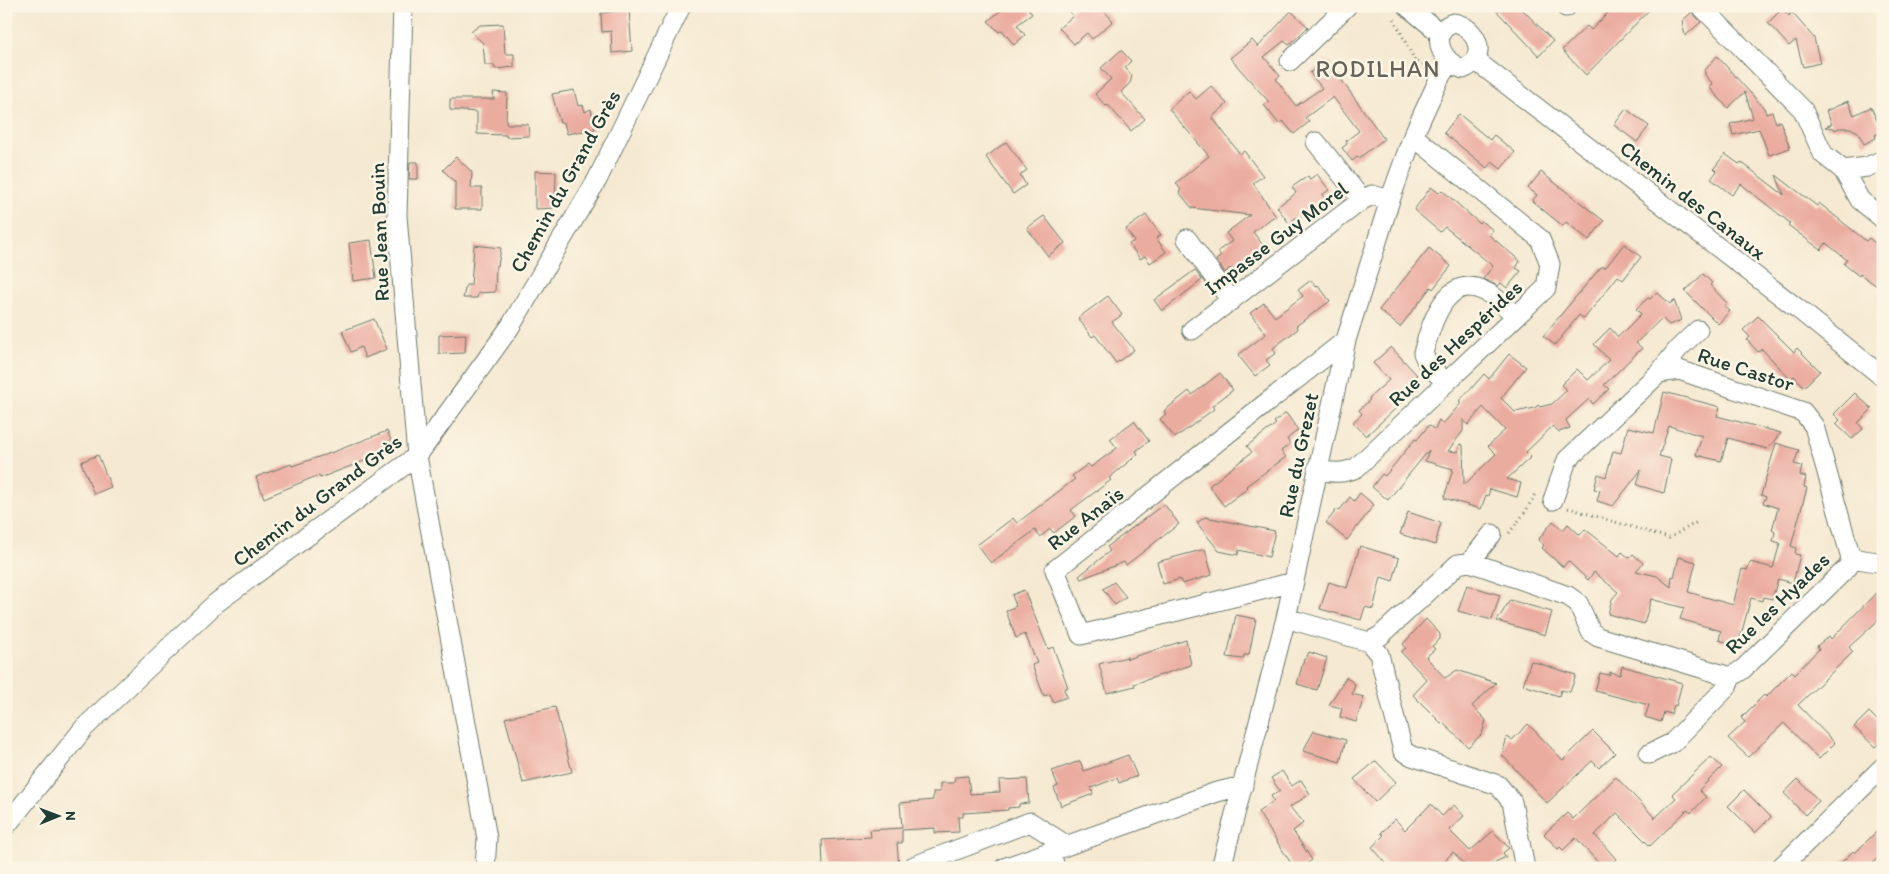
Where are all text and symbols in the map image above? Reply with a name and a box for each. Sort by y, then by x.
district label: RODILHAN [1316,54,1440,83]
street label: Chemin du Grand Grès [504,85,626,277]
street label: Chemin des Canaux [1615,135,1771,265]
street label: Rue Jean Bouin [364,162,394,302]
street label: Impasse Guy Morel [1199,176,1353,300]
street label: Rue des Hespérides [1383,274,1527,412]
street label: Rue Castor [1695,342,1798,396]
street label: Rue du Grezet [1273,390,1323,520]
street label: Chemin du Grand Grès [228,428,406,572]
street label: Rue Anaïs [1042,480,1128,556]
street label: Rue les Hyades [1720,547,1834,659]
north arrow [32,792,82,842]
text: N [62,811,79,821]

